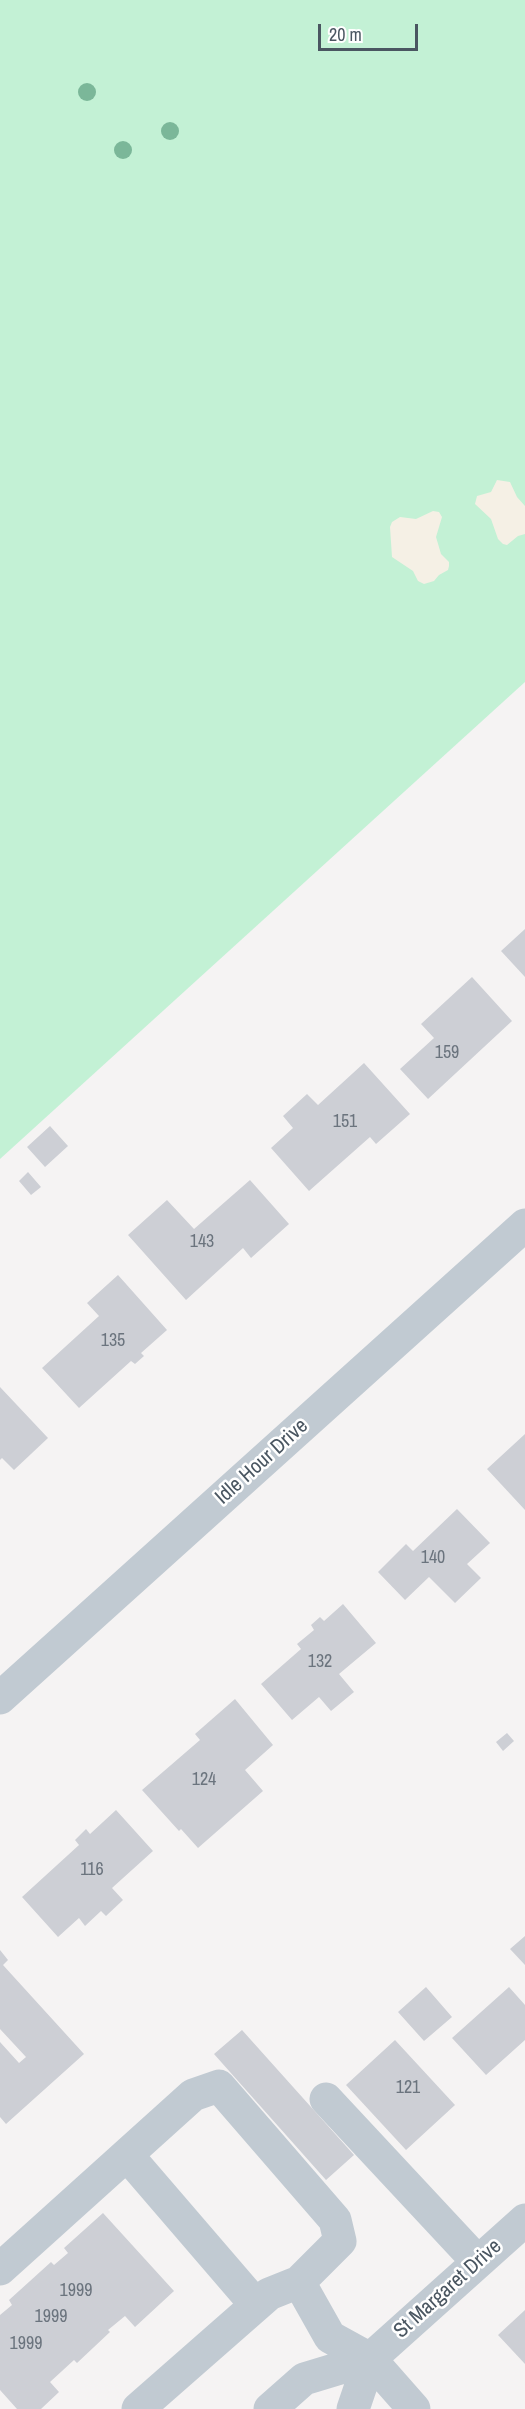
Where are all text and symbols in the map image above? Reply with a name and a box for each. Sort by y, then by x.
scale bar [321,12,422,50]
text: 20 m [329,22,362,47]
house number: 159 [435,1042,459,1064]
house number: 151 [333,1111,357,1133]
house number: 143 [190,1231,214,1253]
house number: 135 [101,1330,125,1352]
street label: Idle Hour Drive [211,1414,313,1510]
house number: 140 [421,1547,445,1569]
house number: 132 [308,1651,332,1673]
house number: 124 [192,1769,216,1791]
house number: 116 [80,1859,104,1881]
house number: 121 [396,2077,420,2099]
street label: St Margaret Drive [389,2234,507,2344]
house number: 1999 [60,2280,92,2302]
house number: 1999 [35,2306,67,2328]
house number: 1999 [10,2333,42,2355]

